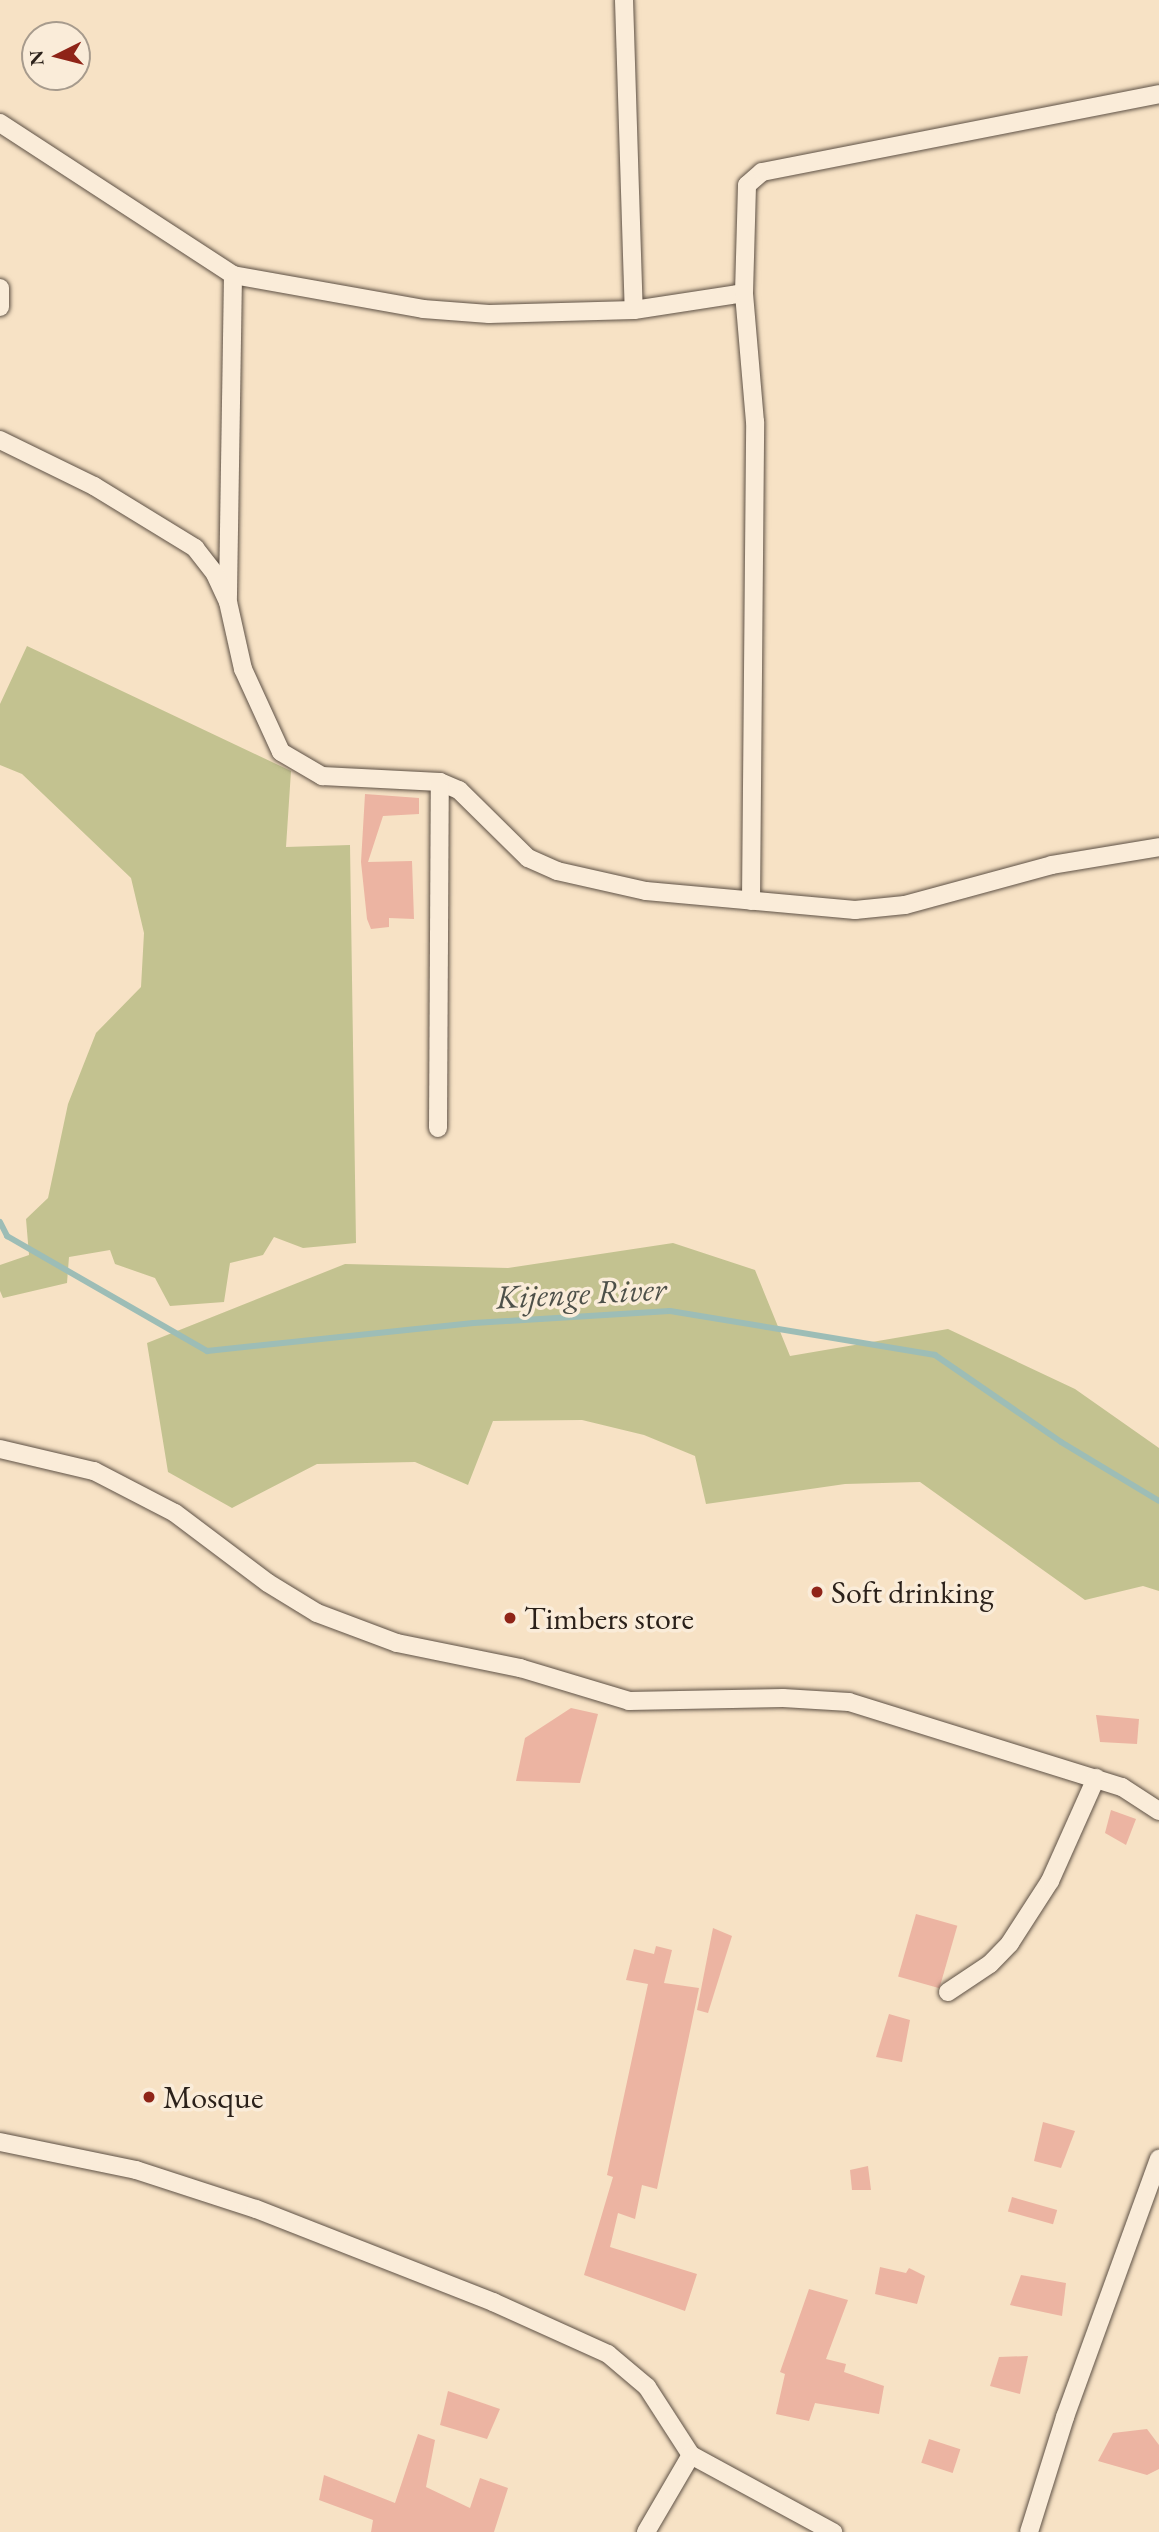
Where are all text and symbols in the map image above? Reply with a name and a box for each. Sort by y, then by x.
north arrow [21,21,91,91]
text: N [23,49,50,67]
water label: Kijenge River [495,1269,667,1317]
place label: Soft drinking [831,1573,994,1611]
marker: Soft drinking [809,1584,825,1600]
place label: Timbers store [524,1599,694,1637]
marker: Timbers store [502,1610,518,1626]
place label: Mosque [163,2078,263,2116]
marker: Mosque [141,2089,157,2105]

